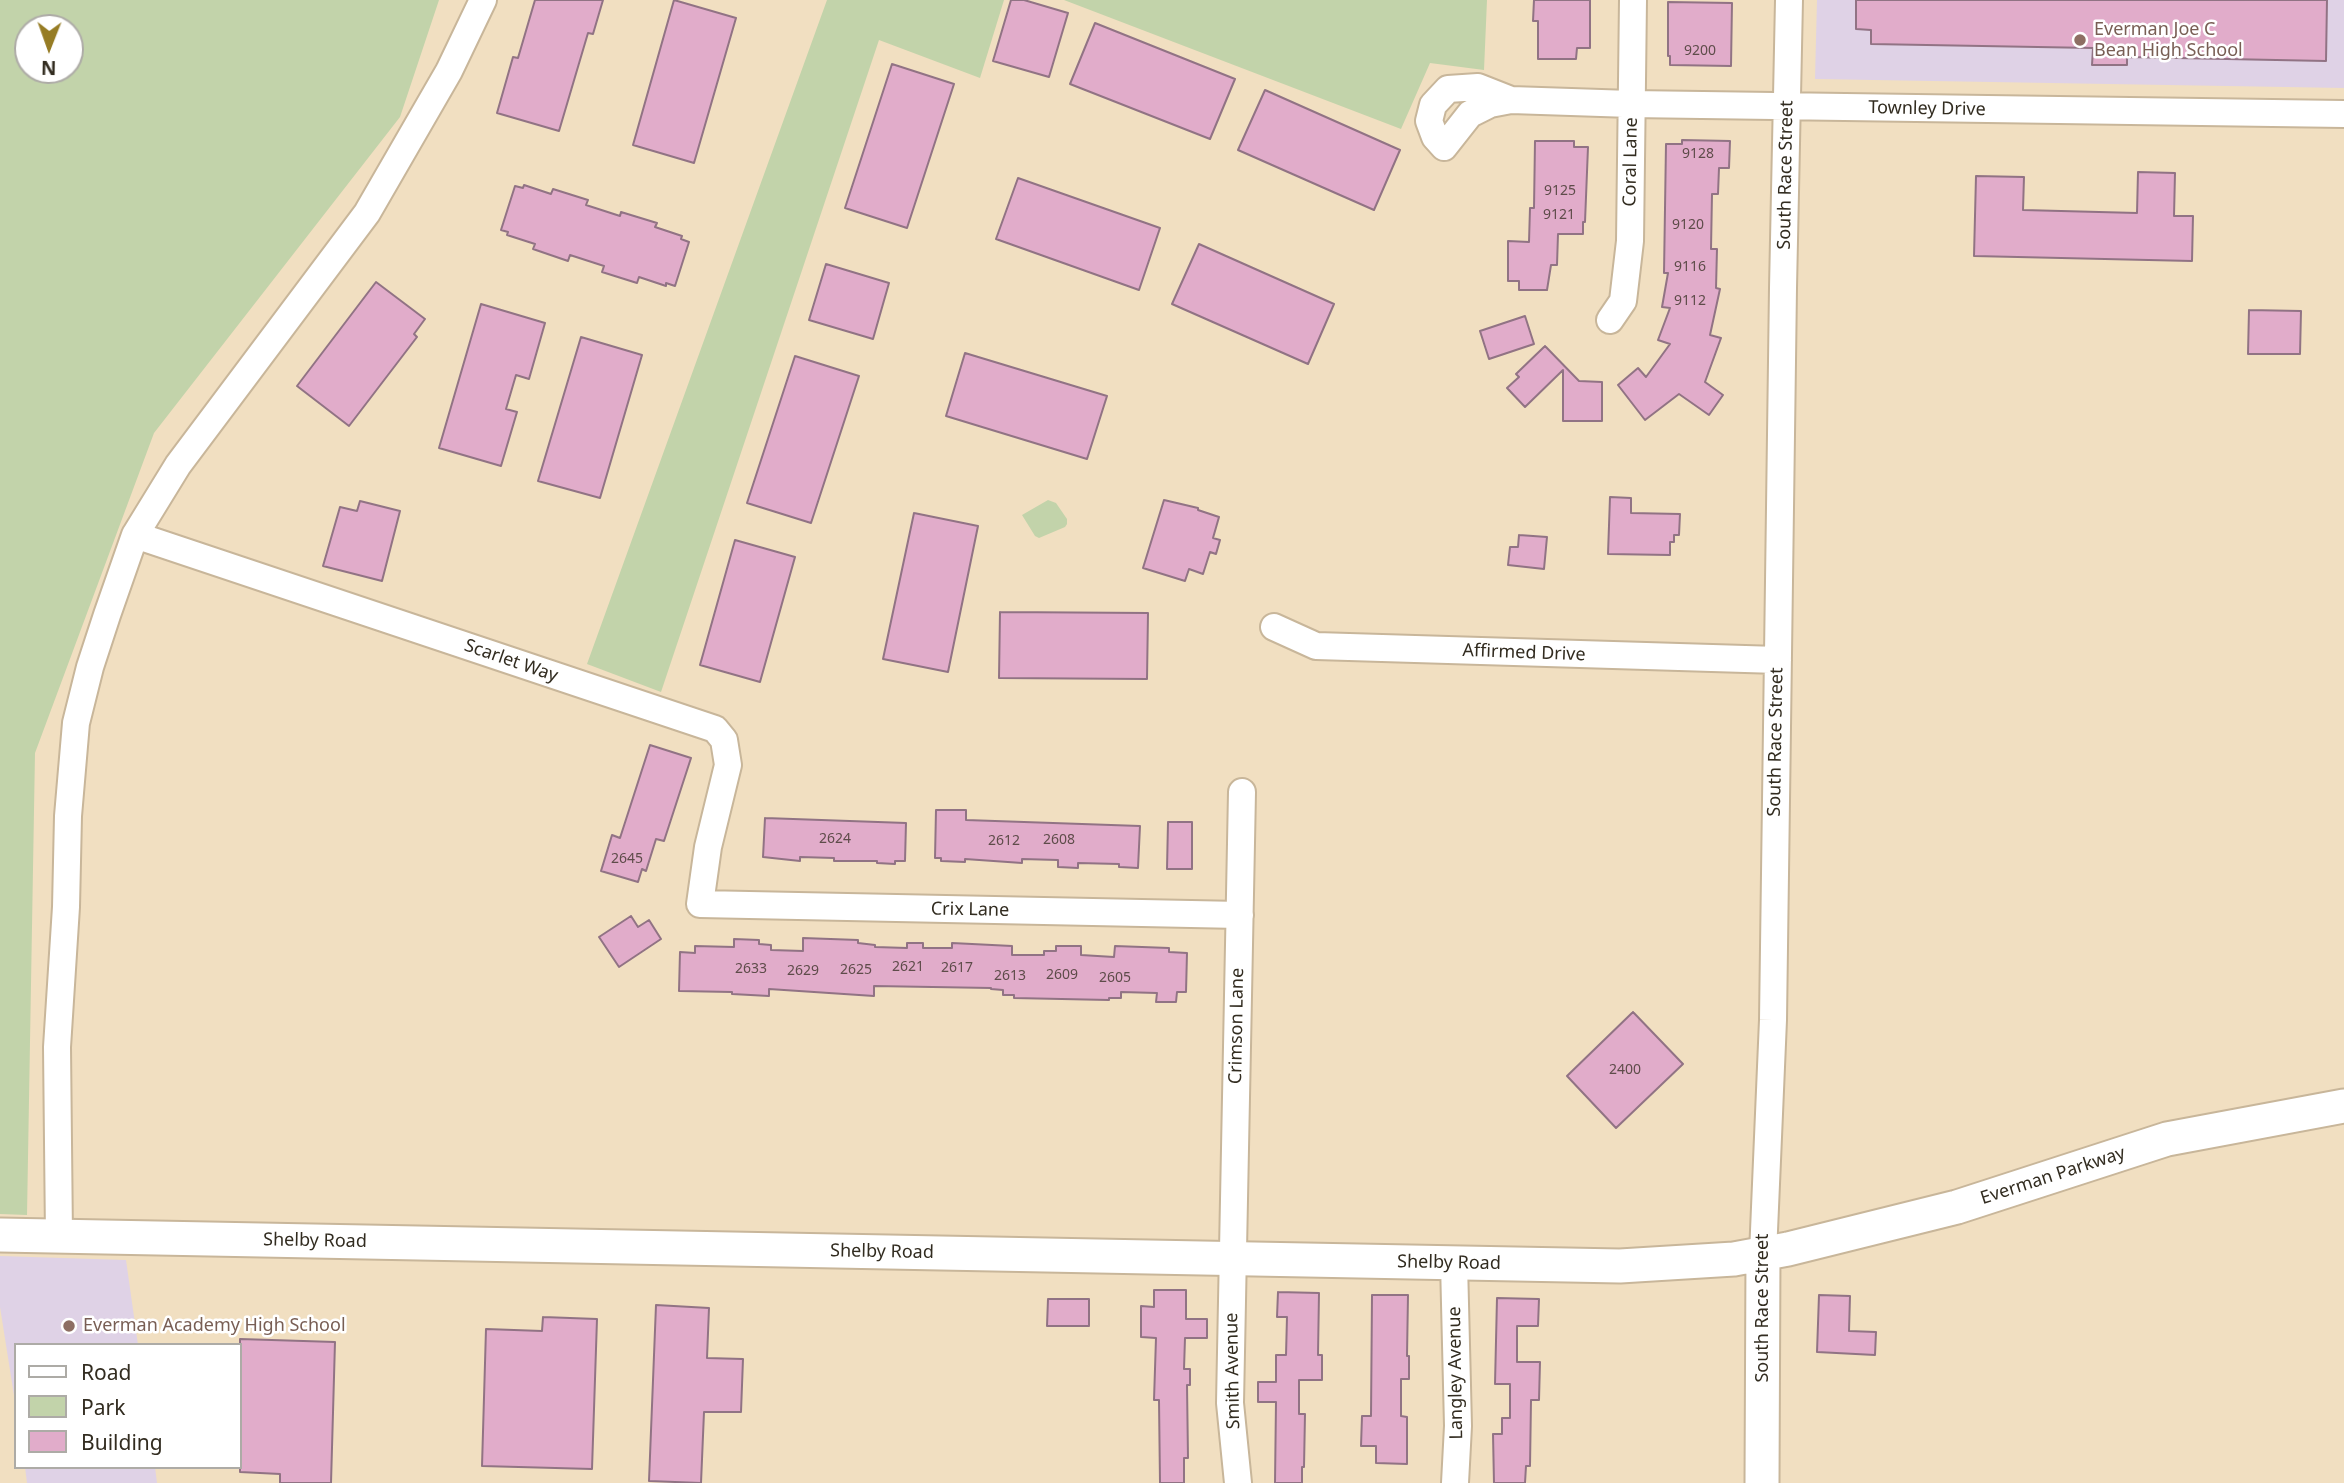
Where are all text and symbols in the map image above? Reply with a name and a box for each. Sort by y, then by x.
north arrow [14,14,84,84]
place label: Everman Joe C Bean High School [2094,19,2243,61]
marker: Everman Joe C Bean High School [2072,32,2088,48]
house number: 9200 [1684,43,1716,59]
text: N [41,55,57,81]
street label: Townley Drive [1868,97,1986,121]
street label: South Race Street [1774,100,1798,250]
street label: Coral Lane [1619,117,1643,207]
house number: 9128 [1682,146,1714,162]
house number: 9125 [1544,183,1576,199]
house number: 9121 [1543,207,1575,223]
house number: 9120 [1672,217,1704,233]
house number: 9116 [1674,259,1706,275]
house number: 9112 [1674,293,1706,309]
street label: Scarlet Way [461,635,561,687]
street label: Affirmed Drive [1462,640,1586,666]
street label: South Race Street [1764,667,1788,817]
house number: 2624 [819,831,851,847]
house number: 2608 [1043,832,1075,848]
house number: 2612 [988,833,1020,849]
house number: 2645 [611,851,643,867]
street label: Crix Lane [931,899,1009,921]
house number: 2621 [892,959,924,975]
house number: 2617 [941,960,973,976]
house number: 2633 [735,961,767,977]
house number: 2625 [840,962,872,978]
house number: 2629 [787,963,819,979]
house number: 2609 [1046,967,1078,983]
house number: 2613 [994,968,1026,984]
street label: Crimson Lane [1225,968,1249,1084]
house number: 2605 [1099,970,1131,986]
house number: 2400 [1609,1062,1641,1078]
street label: Everman Parkway [1978,1142,2128,1210]
street label: Shelby Road [263,1229,367,1253]
street label: South Race Street [1752,1233,1774,1383]
street label: Shelby Road [830,1240,934,1264]
street label: Shelby Road [1397,1251,1501,1275]
street label: Langley Avenue [1444,1306,1468,1440]
street label: Smith Avenue [1221,1312,1245,1430]
place label: Everman Academy High School [83,1315,346,1337]
marker: Everman Academy High School [61,1318,77,1334]
legend [14,1343,242,1469]
text: Road [81,1358,131,1386]
text: Park [81,1393,125,1421]
text: Building [81,1428,163,1456]

